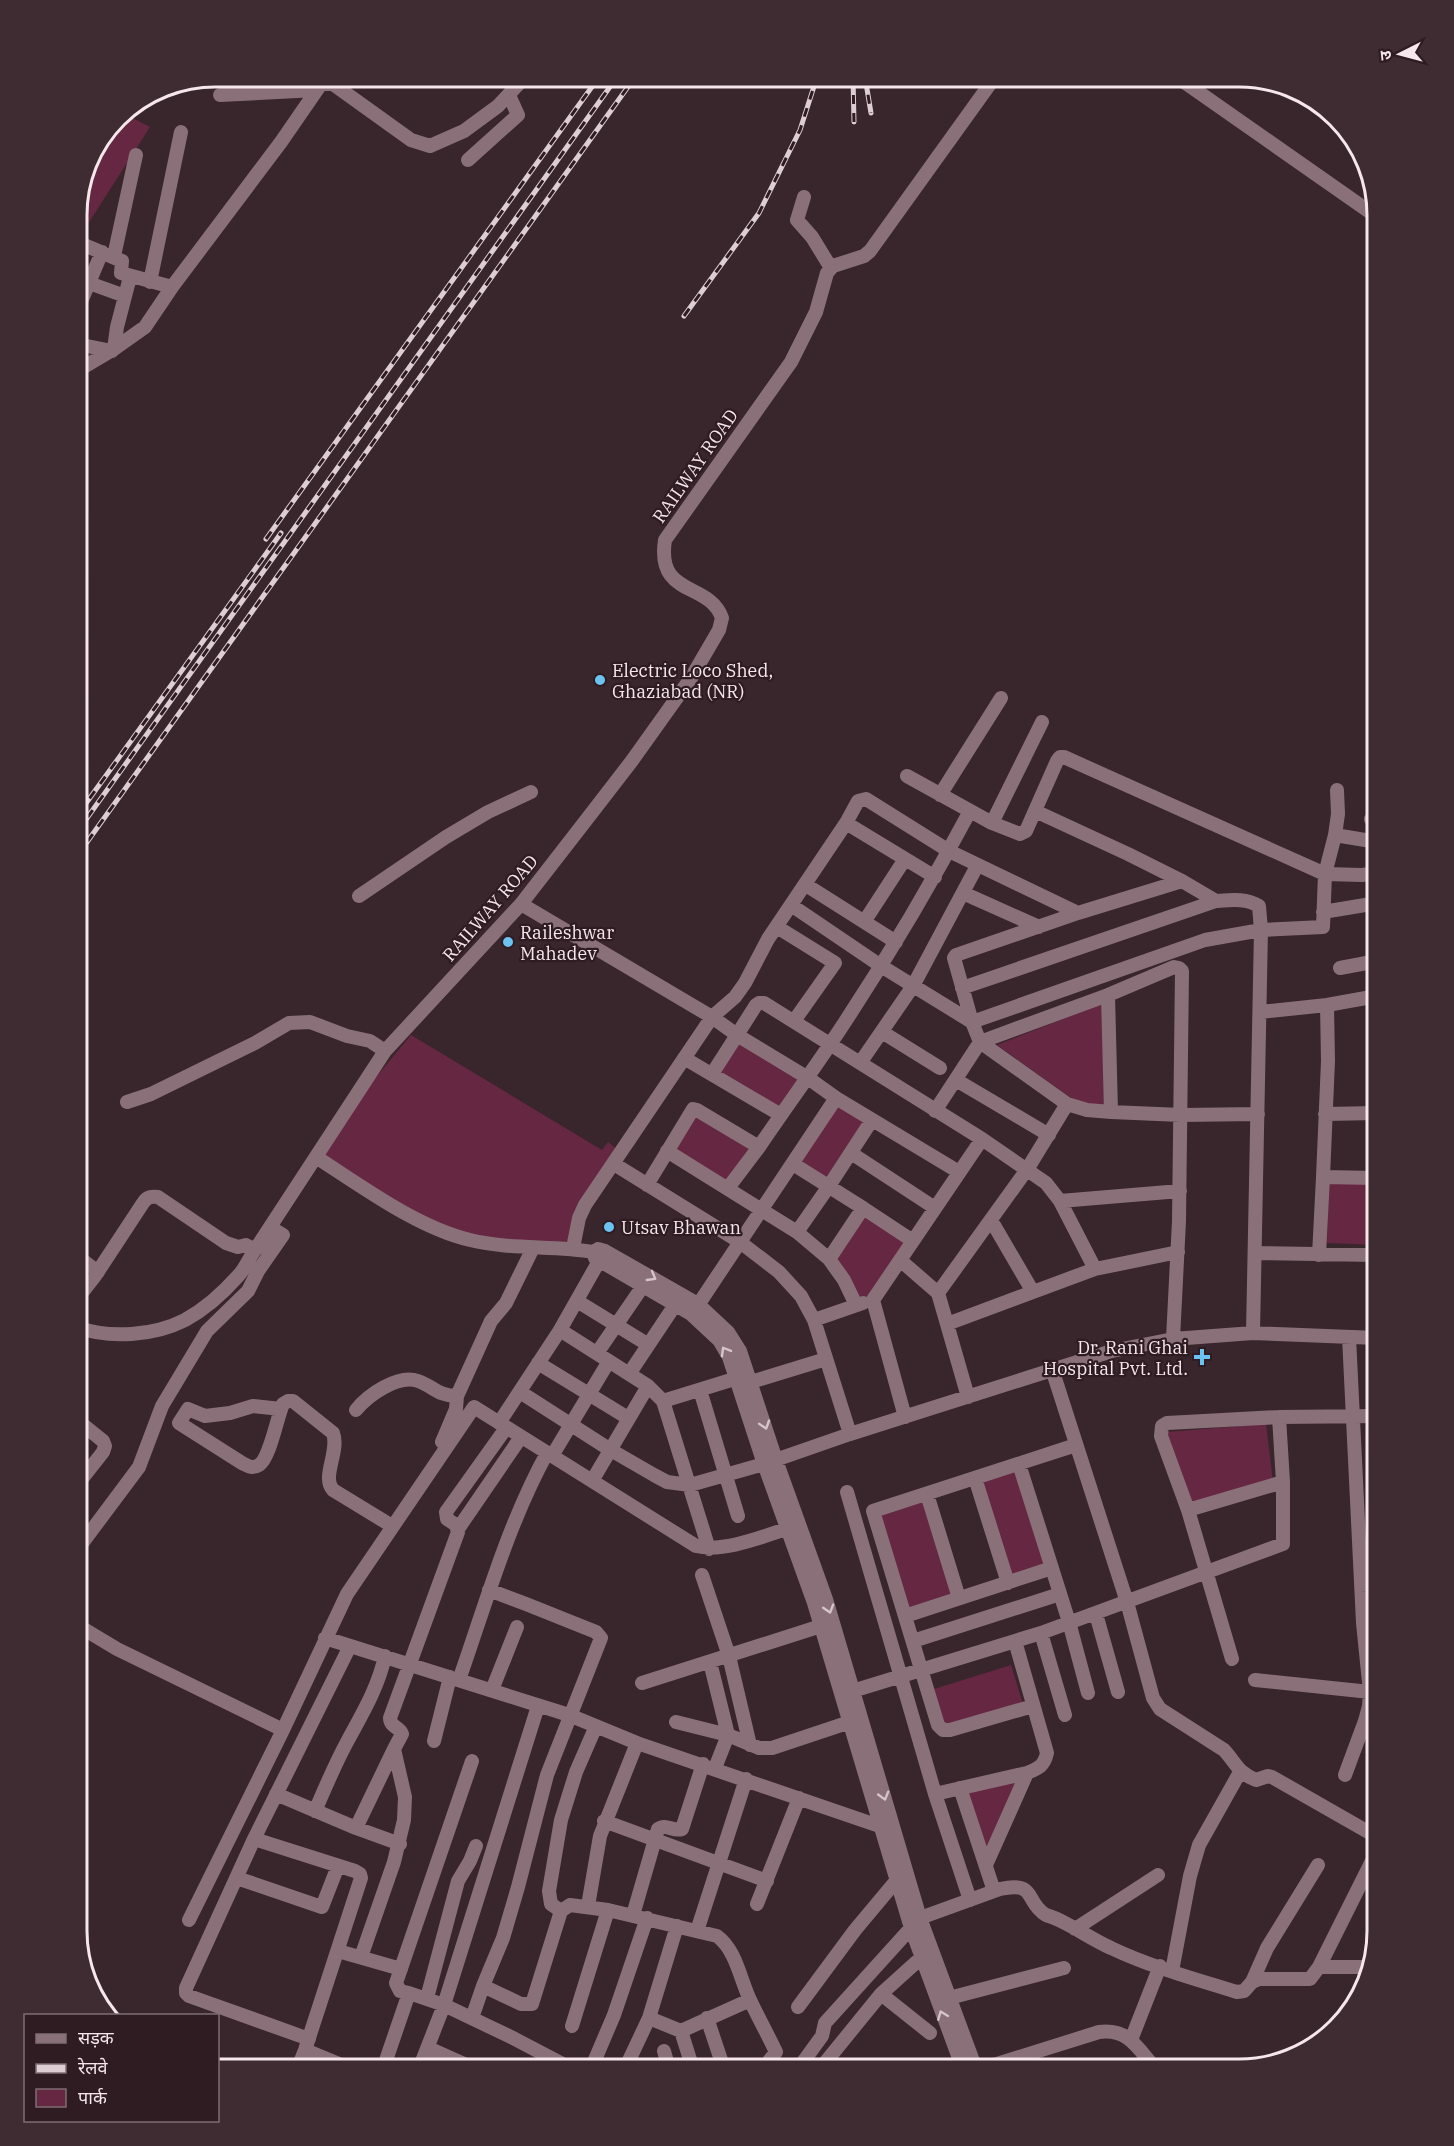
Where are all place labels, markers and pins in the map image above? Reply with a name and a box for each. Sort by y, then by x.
place label: Electric Loco Shed, Ghaziabad (NR) [612,659,773,703]
marker: Electric Loco Shed, Ghaziabad (NR) [593,673,607,687]
place label: Raileshwar Mahadev [520,921,614,965]
marker: Raileshwar Mahadev [501,935,515,949]
place label: Utsav Bhawan [621,1216,741,1239]
marker: Utsav Bhawan [602,1220,616,1234]
place label: Dr. Rani Ghai Hospital Pvt. Ltd. [1043,1336,1188,1380]
marker: Dr. Rani Ghai Hospital Pvt. Ltd. [1193,1348,1211,1366]

